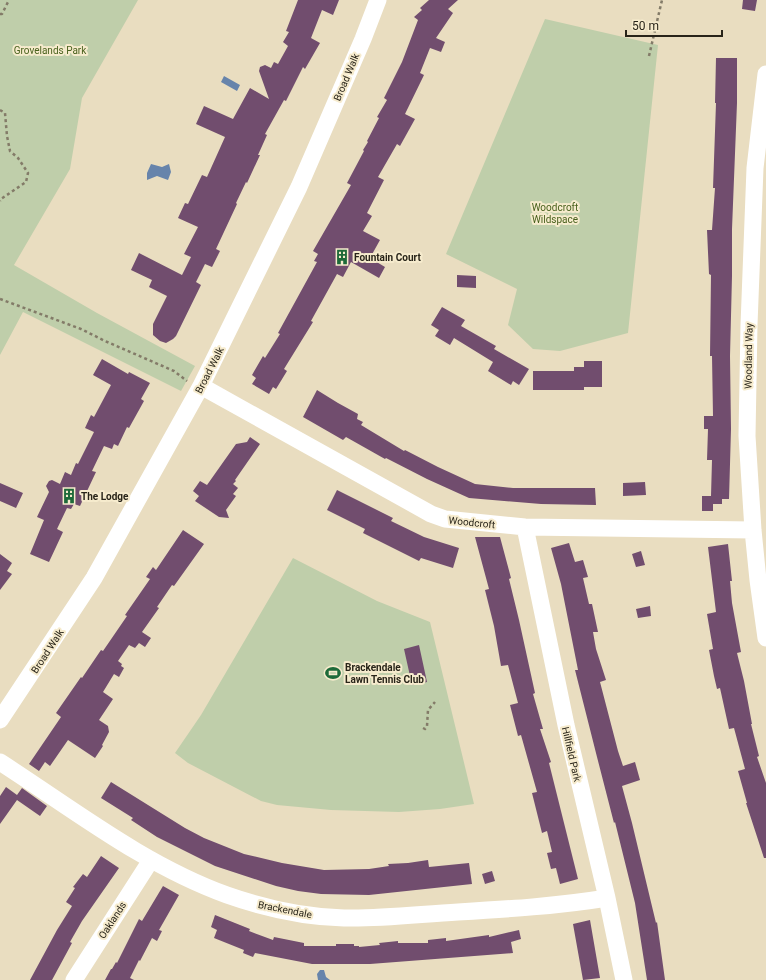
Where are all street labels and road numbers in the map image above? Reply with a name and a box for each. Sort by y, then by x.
street label: Broad Walk [332,51,362,103]
street label: Woodland Way [742,323,755,389]
street label: Broad Walk [193,344,226,395]
street label: Woodcroft [448,515,496,530]
street label: Broad Walk [29,626,66,675]
street label: Hillfield Park [560,726,583,784]
street label: Brackendale [257,899,313,920]
street label: Oaklands [96,900,128,941]

